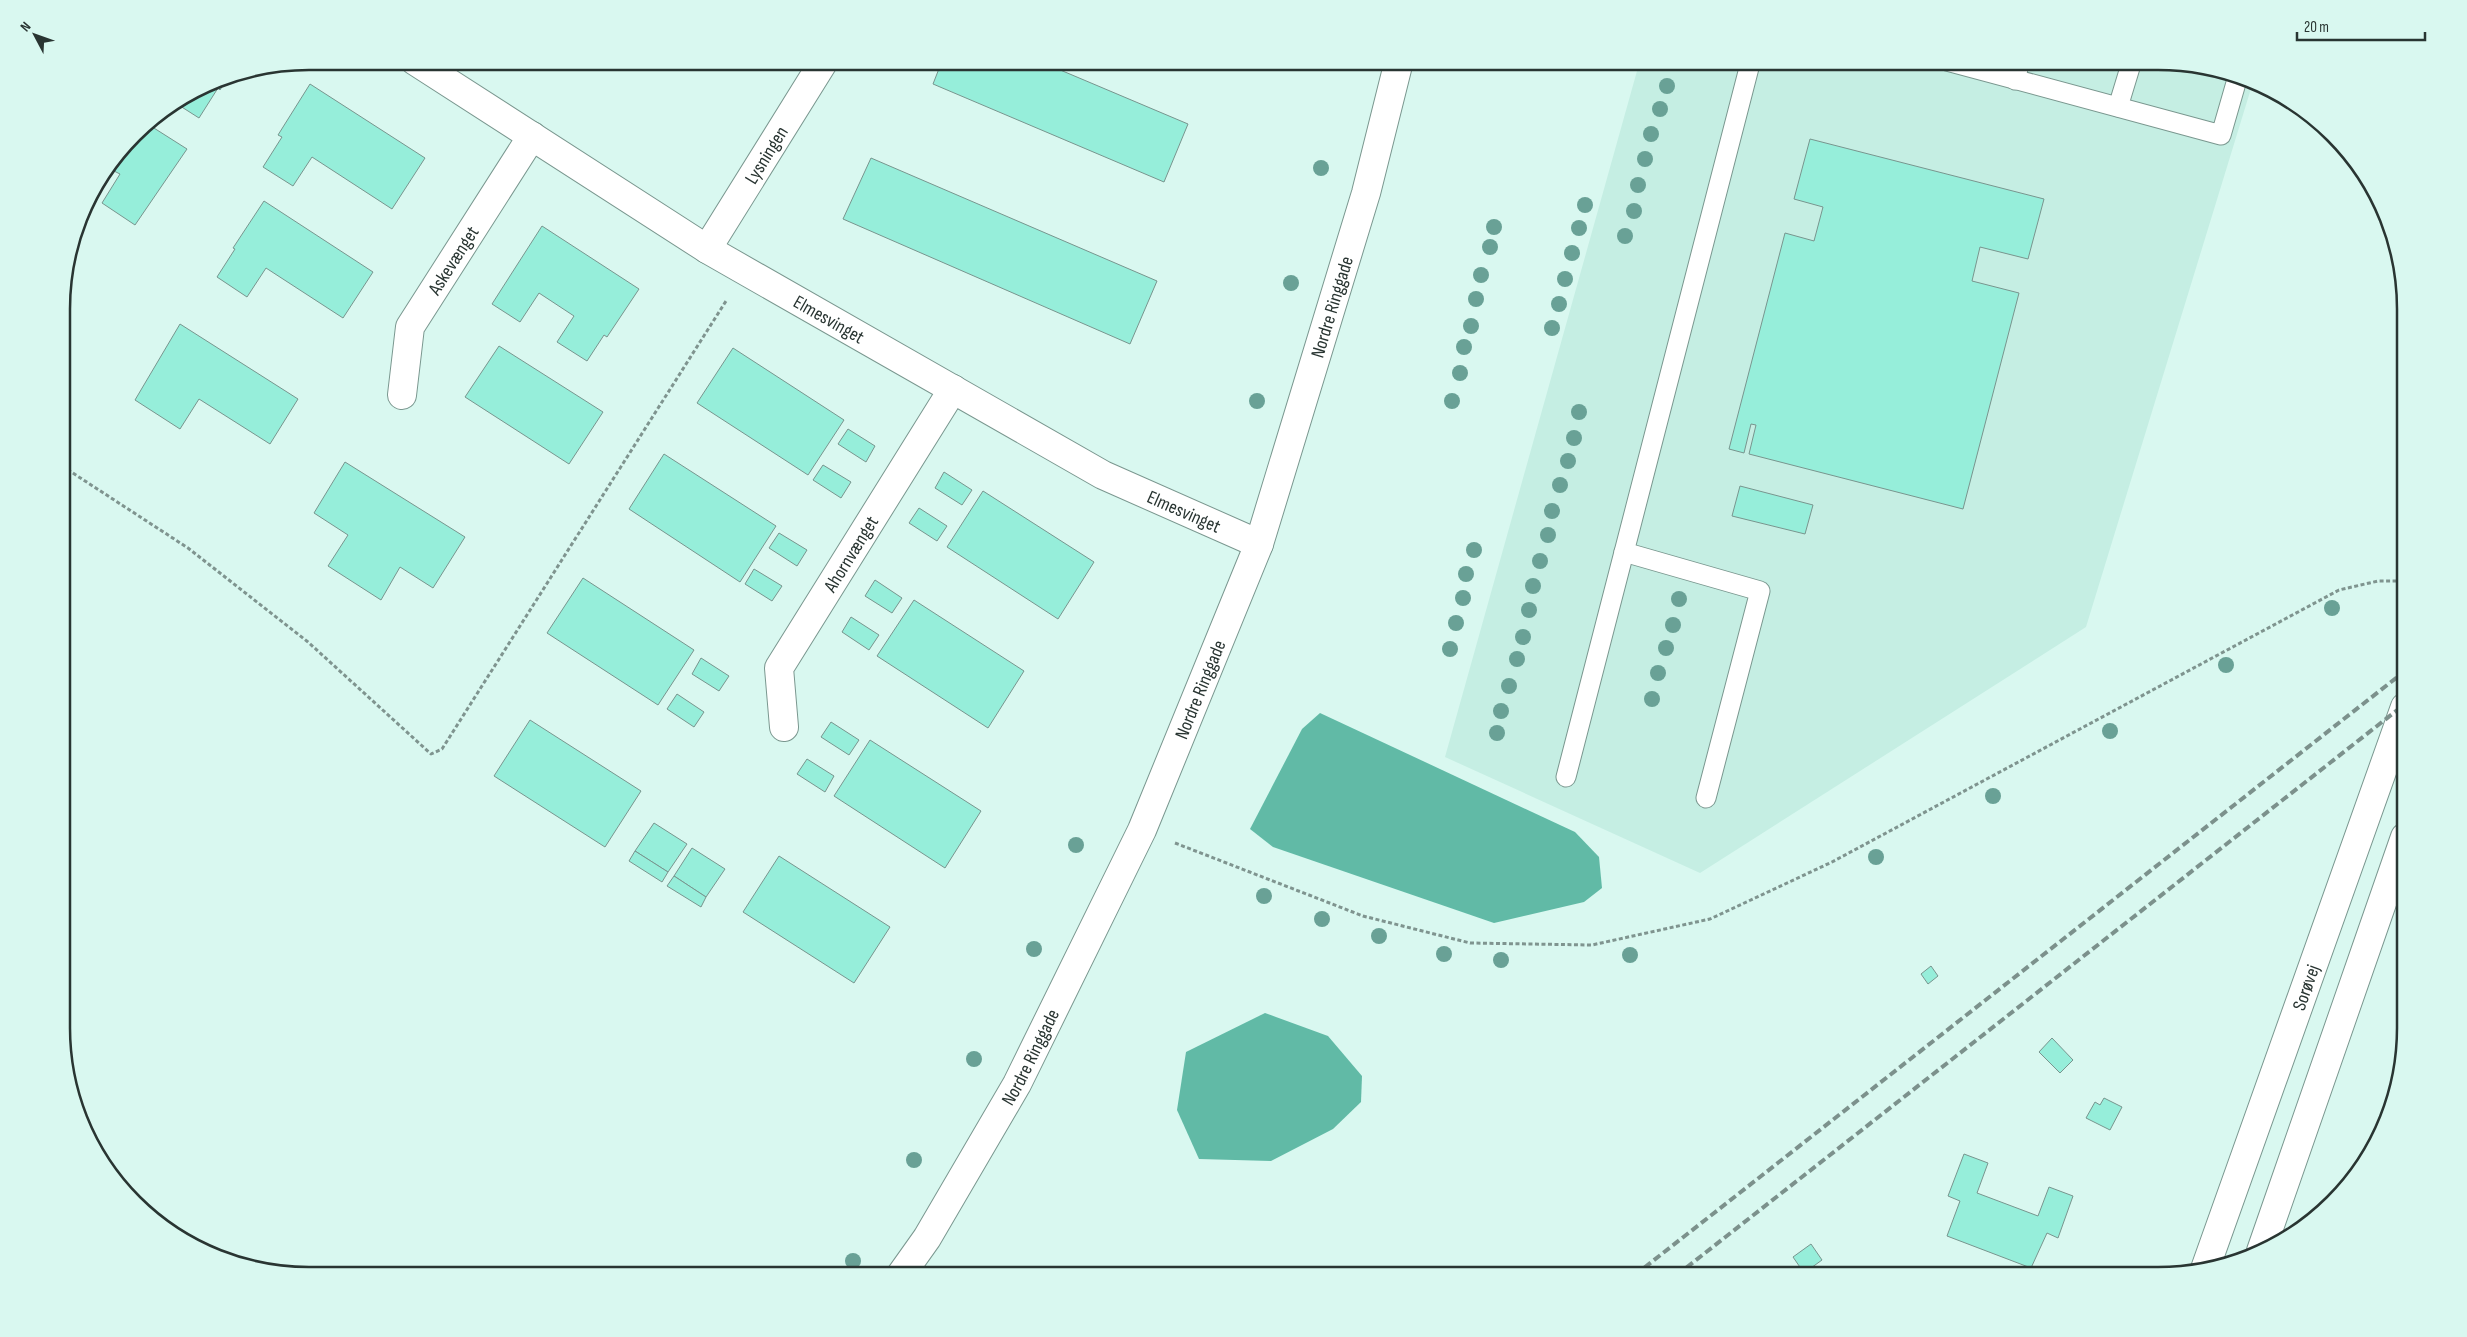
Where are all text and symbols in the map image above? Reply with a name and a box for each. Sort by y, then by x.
north arrow [10,10,60,60]
scale bar [2297,10,2424,42]
text: N [17,18,34,35]
text: 20 m [2304,18,2329,37]
street label: Lysningen [740,122,794,189]
street label: Askevænget [423,222,485,300]
street label: Nordre Ringgade [1306,254,1359,361]
street label: Elmesvinget [789,291,868,349]
street label: Elmesvinget [1143,486,1224,539]
street label: Ahornvænget [819,512,884,598]
street label: Nordre Ringgade [1170,637,1231,743]
street label: Sorøvej [2288,962,2325,1014]
street label: Nordre Ringgade [997,1006,1065,1110]

